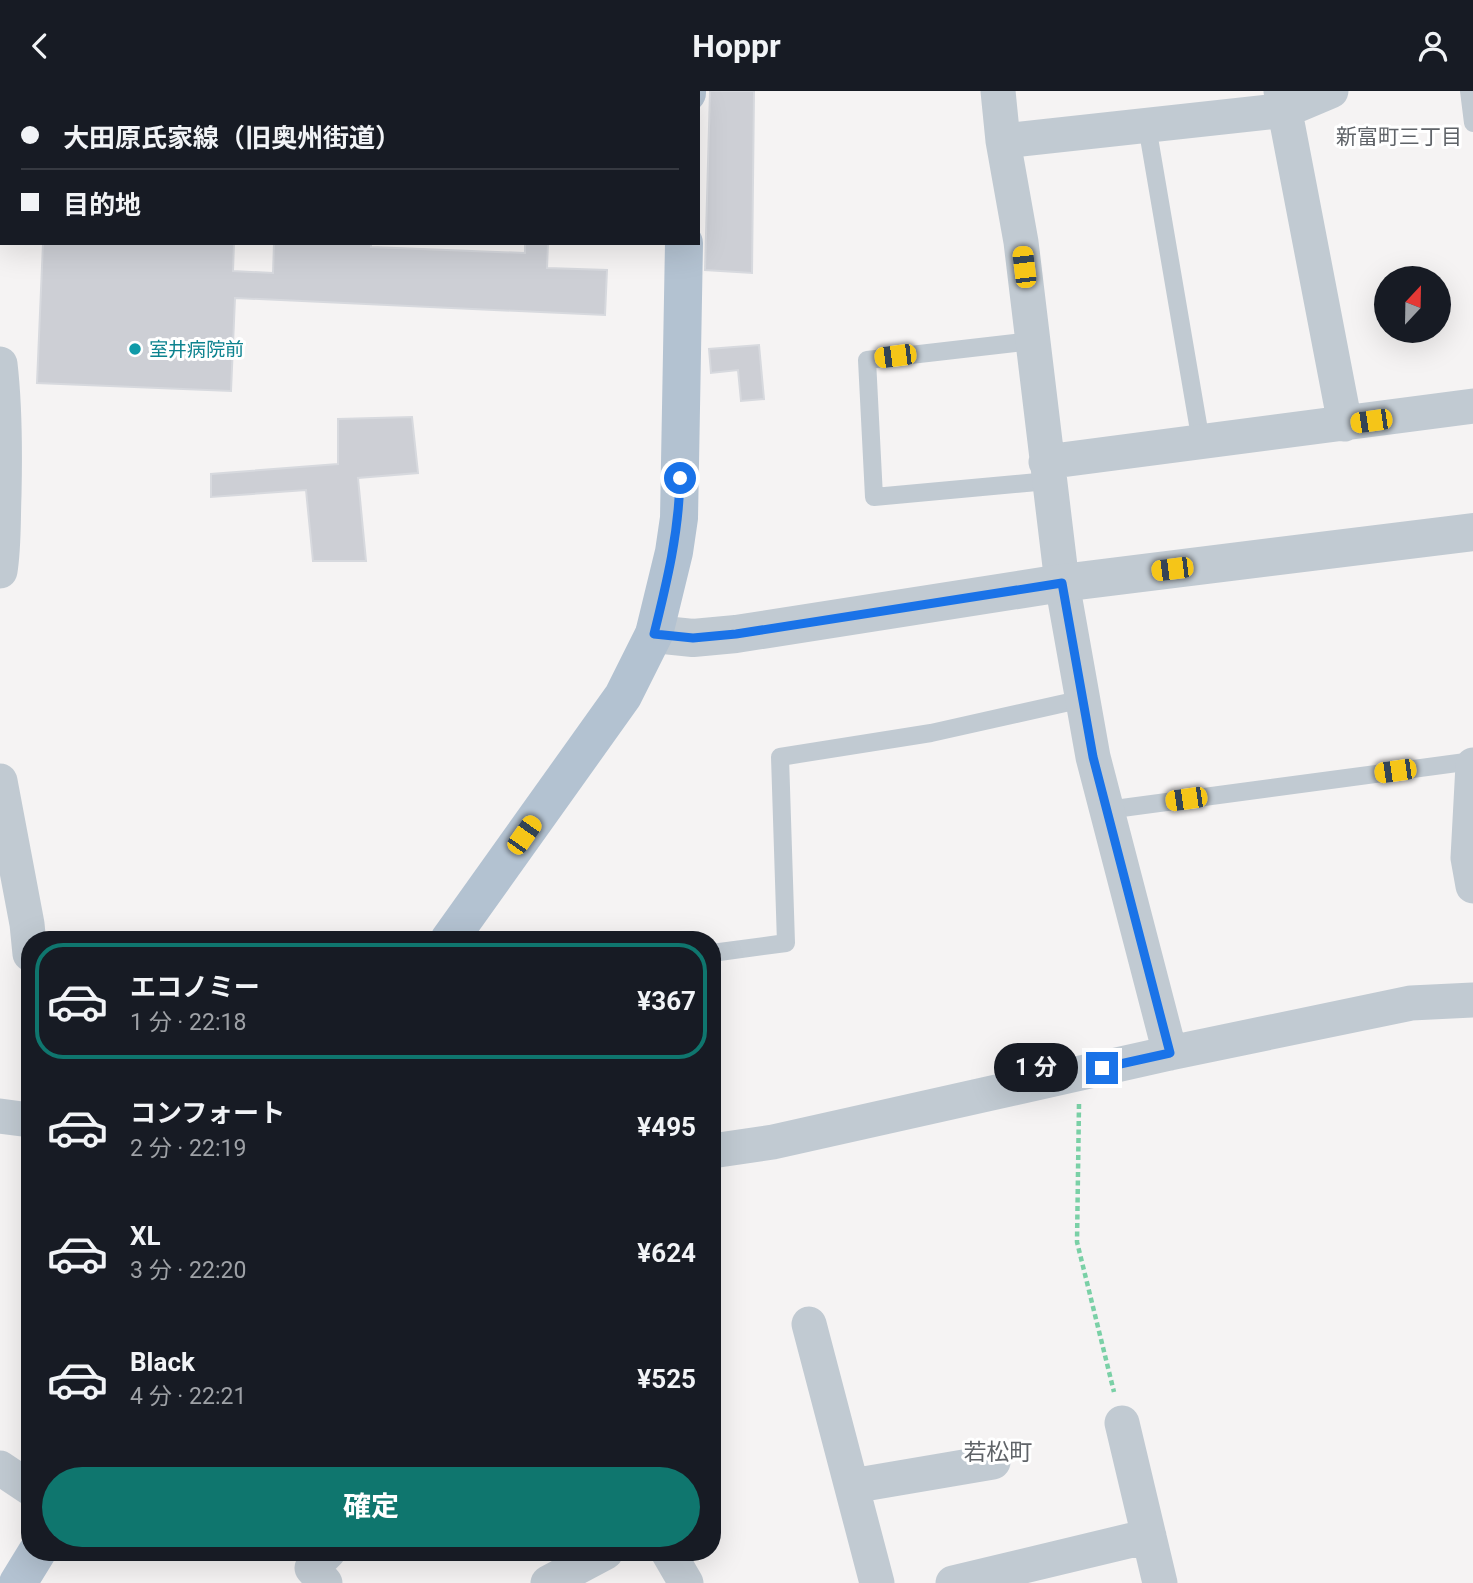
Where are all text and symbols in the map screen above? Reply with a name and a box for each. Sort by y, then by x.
icon: back [21,27,59,65]
text: Hoppr [692,27,781,65]
icon: person [1414,27,1452,65]
text: 大田原氏家線（旧奥州街道） [63,123,401,153]
district label: 新富町三丁目 [1336,125,1462,149]
text: 目的地 [63,190,141,220]
car [1012,245,1037,289]
north arrow [1374,266,1451,343]
map controls [1374,266,1451,343]
place label: 室井病院前 [149,338,244,361]
marker: 室井病院前 [127,341,143,357]
car [873,343,918,369]
car [1349,408,1394,434]
route start [664,462,696,494]
car [1150,556,1195,582]
car [1373,758,1418,784]
car [1164,786,1209,812]
car [504,812,545,858]
icon: car [46,970,109,1033]
text: エコノミー [130,972,260,1002]
text: ¥367 [637,986,696,1016]
text: 1 分 · 22:18 [130,1009,246,1036]
callout: 1 分 [993,1044,1078,1093]
route end [1086,1052,1118,1084]
text: 1 分 [1015,1054,1057,1081]
icon: car [46,1096,109,1159]
text: コンフォート [130,1098,285,1128]
text: ¥495 [637,1112,696,1142]
text: 2 分 · 22:19 [130,1135,246,1162]
text: XL [130,1221,161,1251]
icon: car [46,1222,109,1285]
text: ¥624 [637,1238,696,1268]
text: 3 分 · 22:20 [130,1257,246,1284]
text: Black [130,1347,195,1377]
icon: car [46,1348,109,1411]
text: ¥525 [637,1364,696,1394]
text: 4 分 · 22:21 [130,1383,246,1410]
district label: 若松町 [964,1439,1033,1466]
button: 確定 [42,1467,700,1547]

